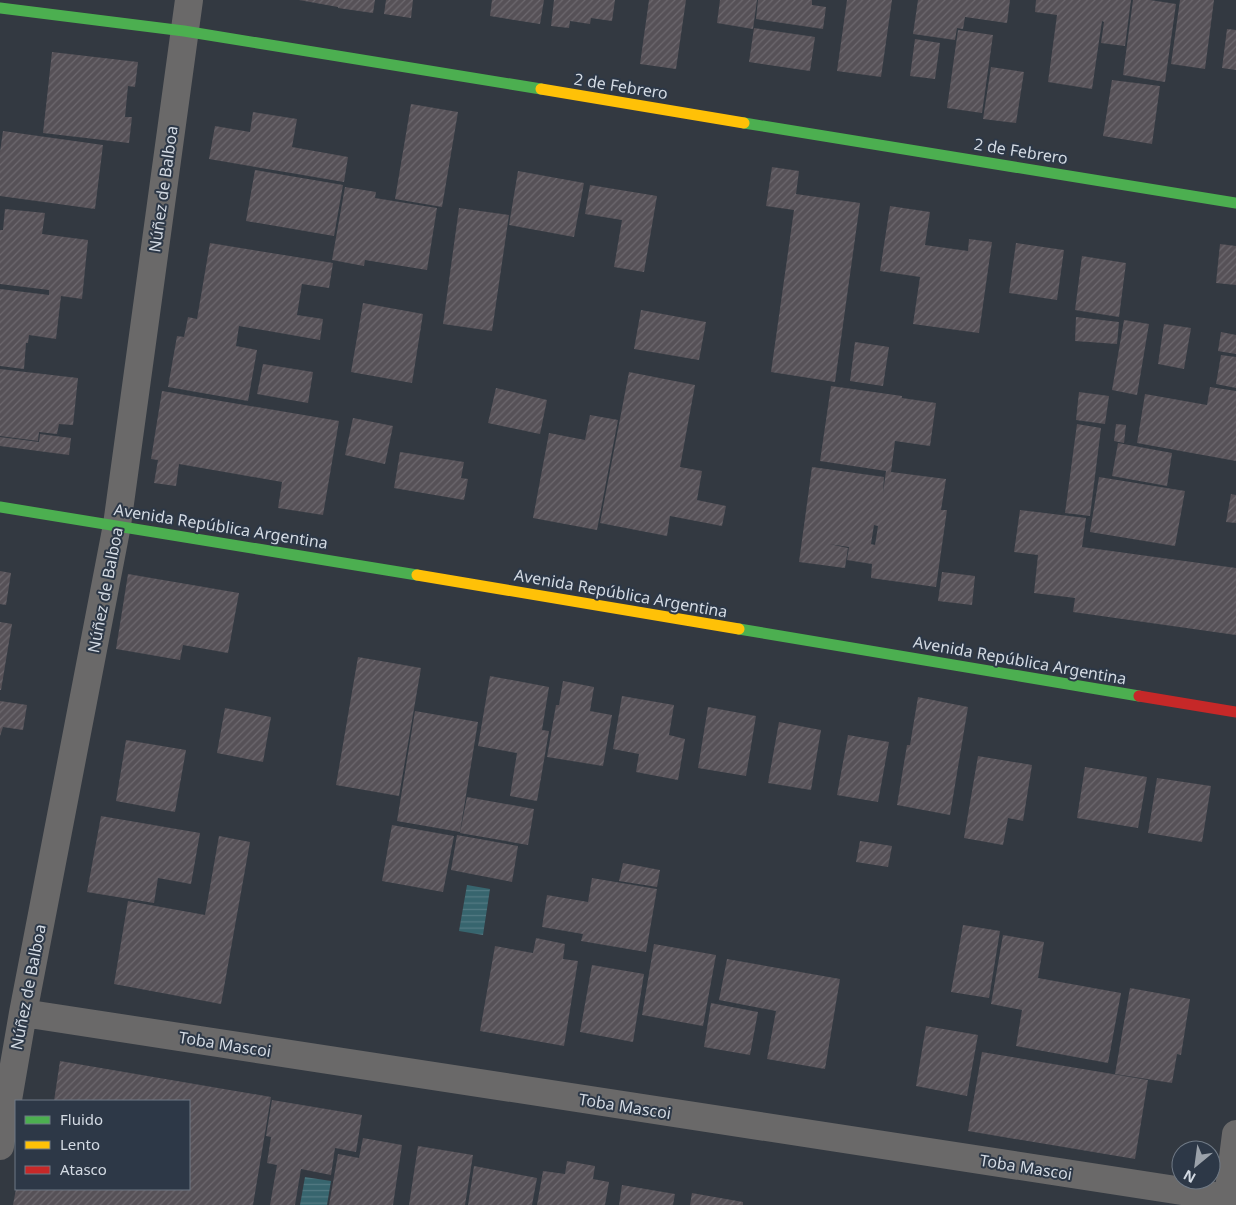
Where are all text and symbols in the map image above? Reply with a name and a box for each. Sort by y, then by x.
street label: 2 de Febrero [572,68,670,104]
street label: Núñez de Balboa [143,124,183,254]
street label: 2 de Febrero [972,133,1070,169]
street label: Avenida República Argentina [113,498,329,554]
street label: Núñez de Balboa [82,525,128,655]
street label: Avenida República Argentina [513,563,729,623]
street label: Avenida República Argentina [912,630,1128,690]
street label: Núñez de Balboa [5,922,51,1052]
street label: Toba Mascoi [177,1026,273,1062]
street label: Toba Mascoi [577,1088,673,1124]
legend [15,1100,190,1190]
text: Fluido [60,1109,103,1129]
text: Lento [60,1134,100,1154]
north arrow [1171,1140,1221,1190]
street label: Toba Mascoi [978,1149,1074,1185]
text: Atasco [60,1159,107,1179]
text: N [1180,1166,1199,1188]

